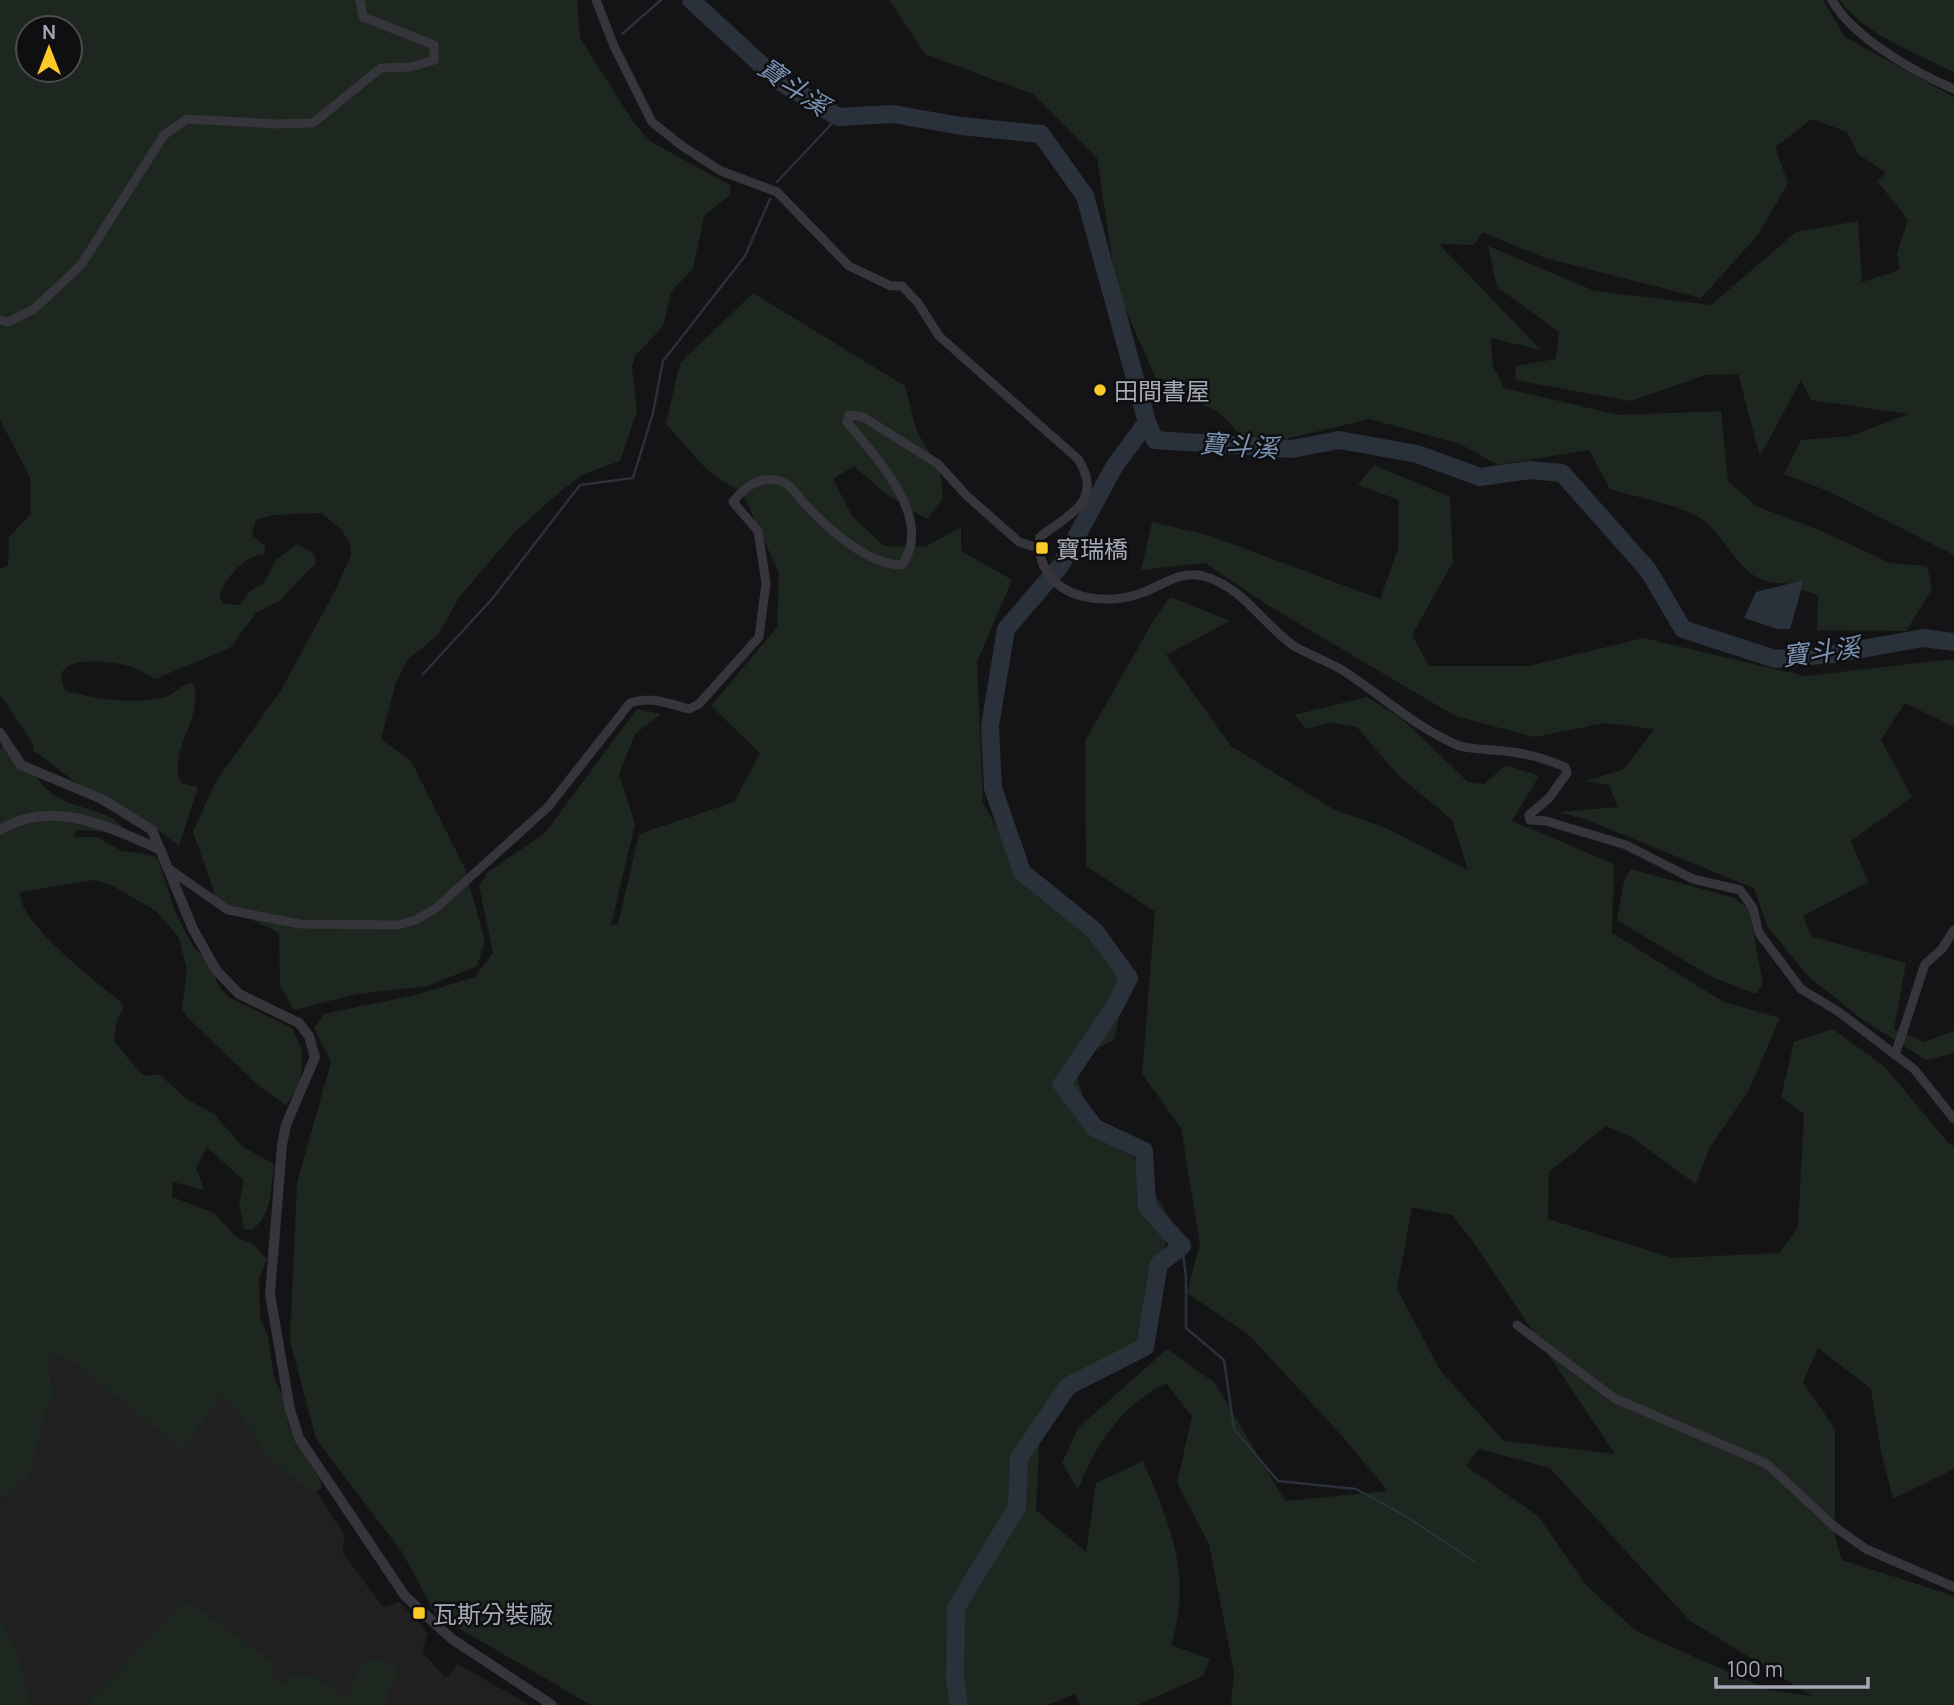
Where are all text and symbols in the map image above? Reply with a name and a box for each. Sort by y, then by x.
north arrow [14,14,84,84]
text: N [42,19,56,45]
water label: 寶斗溪 [752,49,840,125]
place label: 田間書屋 [1114,374,1210,407]
marker: 田間書屋 [1092,382,1108,398]
water label: 寶斗溪 [1199,424,1283,466]
place label: 寶瑞橋 [1056,532,1128,565]
marker: 寶瑞橋 [1034,540,1050,556]
water label: 寶斗溪 [1780,628,1866,674]
place label: 瓦斯分裝廠 [433,1597,553,1630]
marker: 瓦斯分裝廠 [411,1605,427,1621]
scale bar [1716,1646,1868,1690]
text: 100 m [1727,1655,1783,1683]

